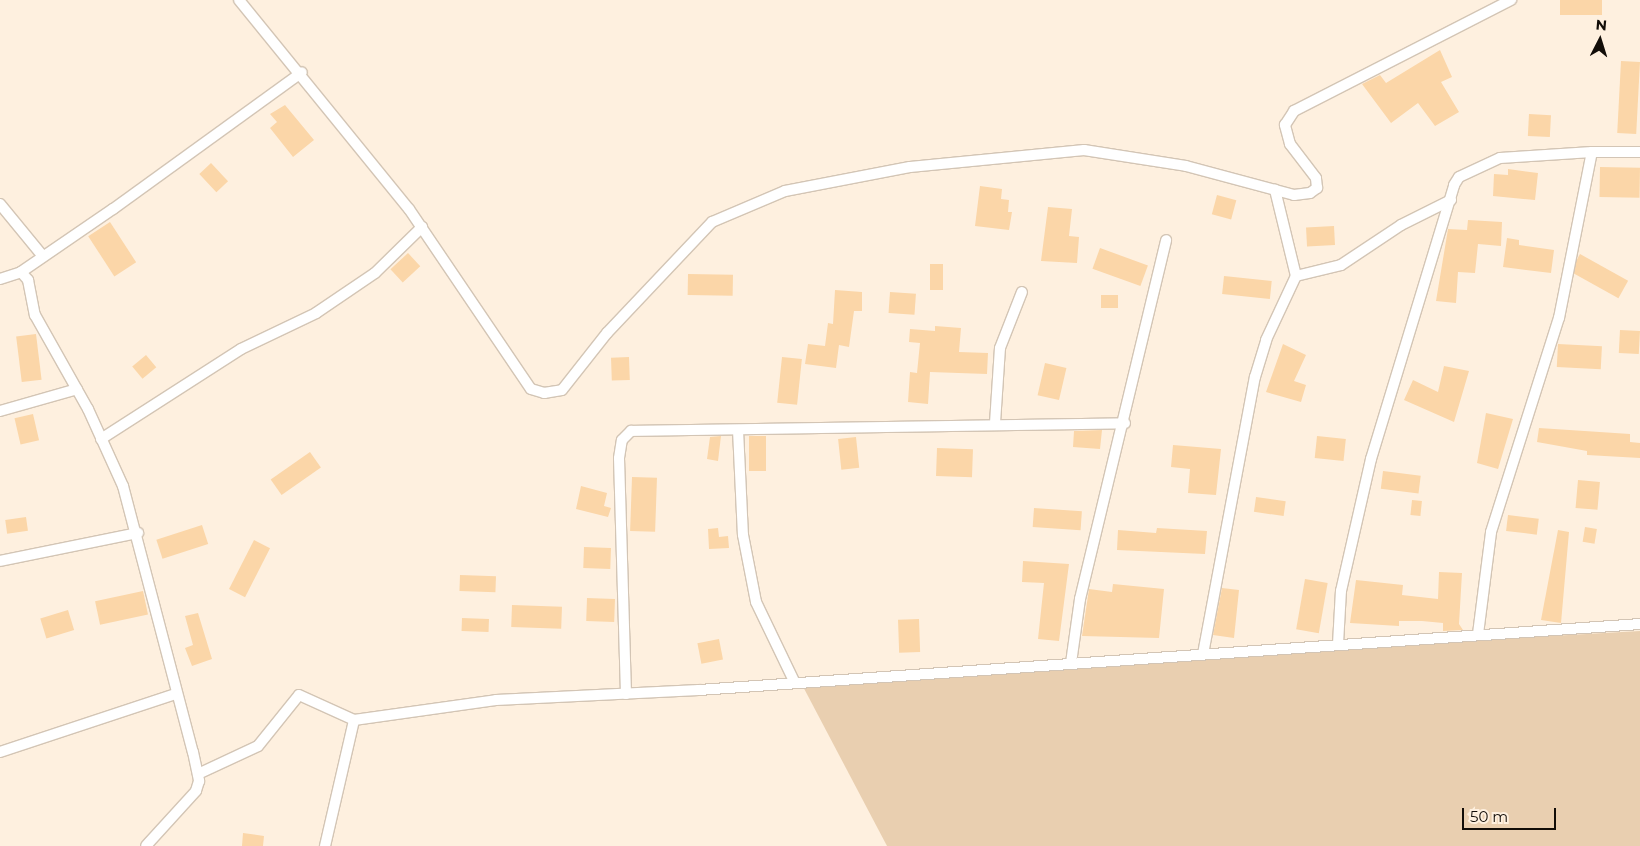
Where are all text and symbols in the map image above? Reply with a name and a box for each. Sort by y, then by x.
north arrow [1575,15,1625,65]
text: N [1595,16,1608,35]
scale bar [1465,798,1559,830]
text: 50 m [1470,807,1508,826]

